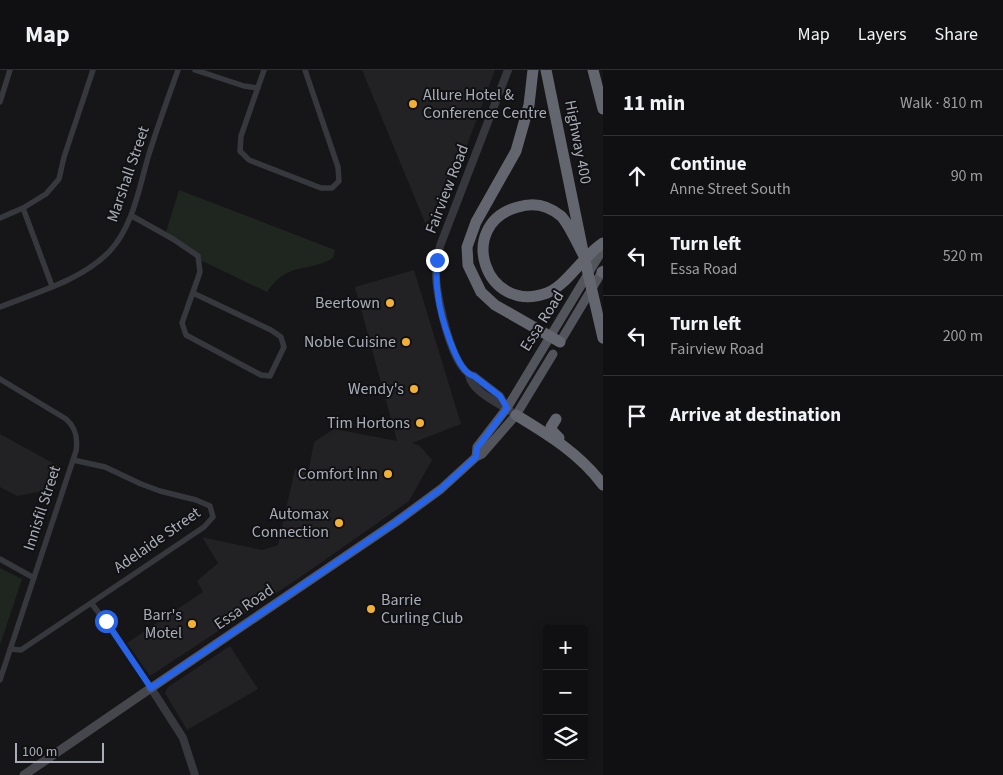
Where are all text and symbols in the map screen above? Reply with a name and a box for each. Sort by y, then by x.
text: Map [25,17,70,52]
text: Map [798,22,830,47]
text: Layers [858,22,907,47]
text: Share [935,22,978,47]
place label: Allure Hotel & Conference Centre [423,84,547,124]
text: 11 min [623,88,685,118]
text: Walk · 810 m [900,92,983,114]
marker: Allure Hotel & Conference Centre [407,98,419,110]
street label: Highway 400 [559,98,597,186]
street label: Marshall Street [101,123,155,225]
street label: Fairview Road [420,141,474,237]
text: Continue [670,151,747,178]
icon: ahead [623,162,651,190]
text: 90 m [951,165,983,187]
text: Anne Street South [670,178,791,200]
text: Turn left [670,231,741,258]
icon: left [623,242,651,270]
text: 520 m [943,245,983,267]
route end [426,249,449,272]
text: Essa Road [670,258,737,280]
street label: Essa Road [515,287,569,355]
place label: Beertown [315,292,380,314]
marker: Beertown [384,297,396,309]
text: Turn left [670,311,741,338]
icon: left [623,322,651,350]
text: 200 m [943,325,983,347]
place label: Noble Cuisine [304,331,396,353]
marker: Noble Cuisine [400,336,412,348]
text: Fairview Road [670,338,764,360]
place label: Wendy's [348,378,404,400]
marker: Wendy's [408,383,420,395]
icon: arrive [623,402,651,430]
text: Arrive at destination [670,402,841,429]
place label: Tim Hortons [327,412,410,434]
marker: Tim Hortons [414,417,426,429]
street label: Innisfil Street [18,462,66,553]
place label: Comfort Inn [298,463,378,485]
marker: Comfort Inn [382,468,394,480]
street label: Adelaide Street [109,501,205,578]
place label: Automax Connection [252,503,329,543]
marker: Automax Connection [333,517,345,529]
street label: Essa Road [210,579,278,635]
place label: Barrie Curling Club [381,589,463,629]
marker: Barrie Curling Club [365,603,377,615]
place label: Barr's Motel [143,604,182,644]
route start [95,610,118,633]
marker: Barr's Motel [186,618,198,630]
map controls [543,625,588,760]
button: + [543,625,588,670]
button: − [543,670,588,715]
button: layers [543,715,588,760]
scale bar [15,740,104,763]
text: 100 m [22,742,57,762]

